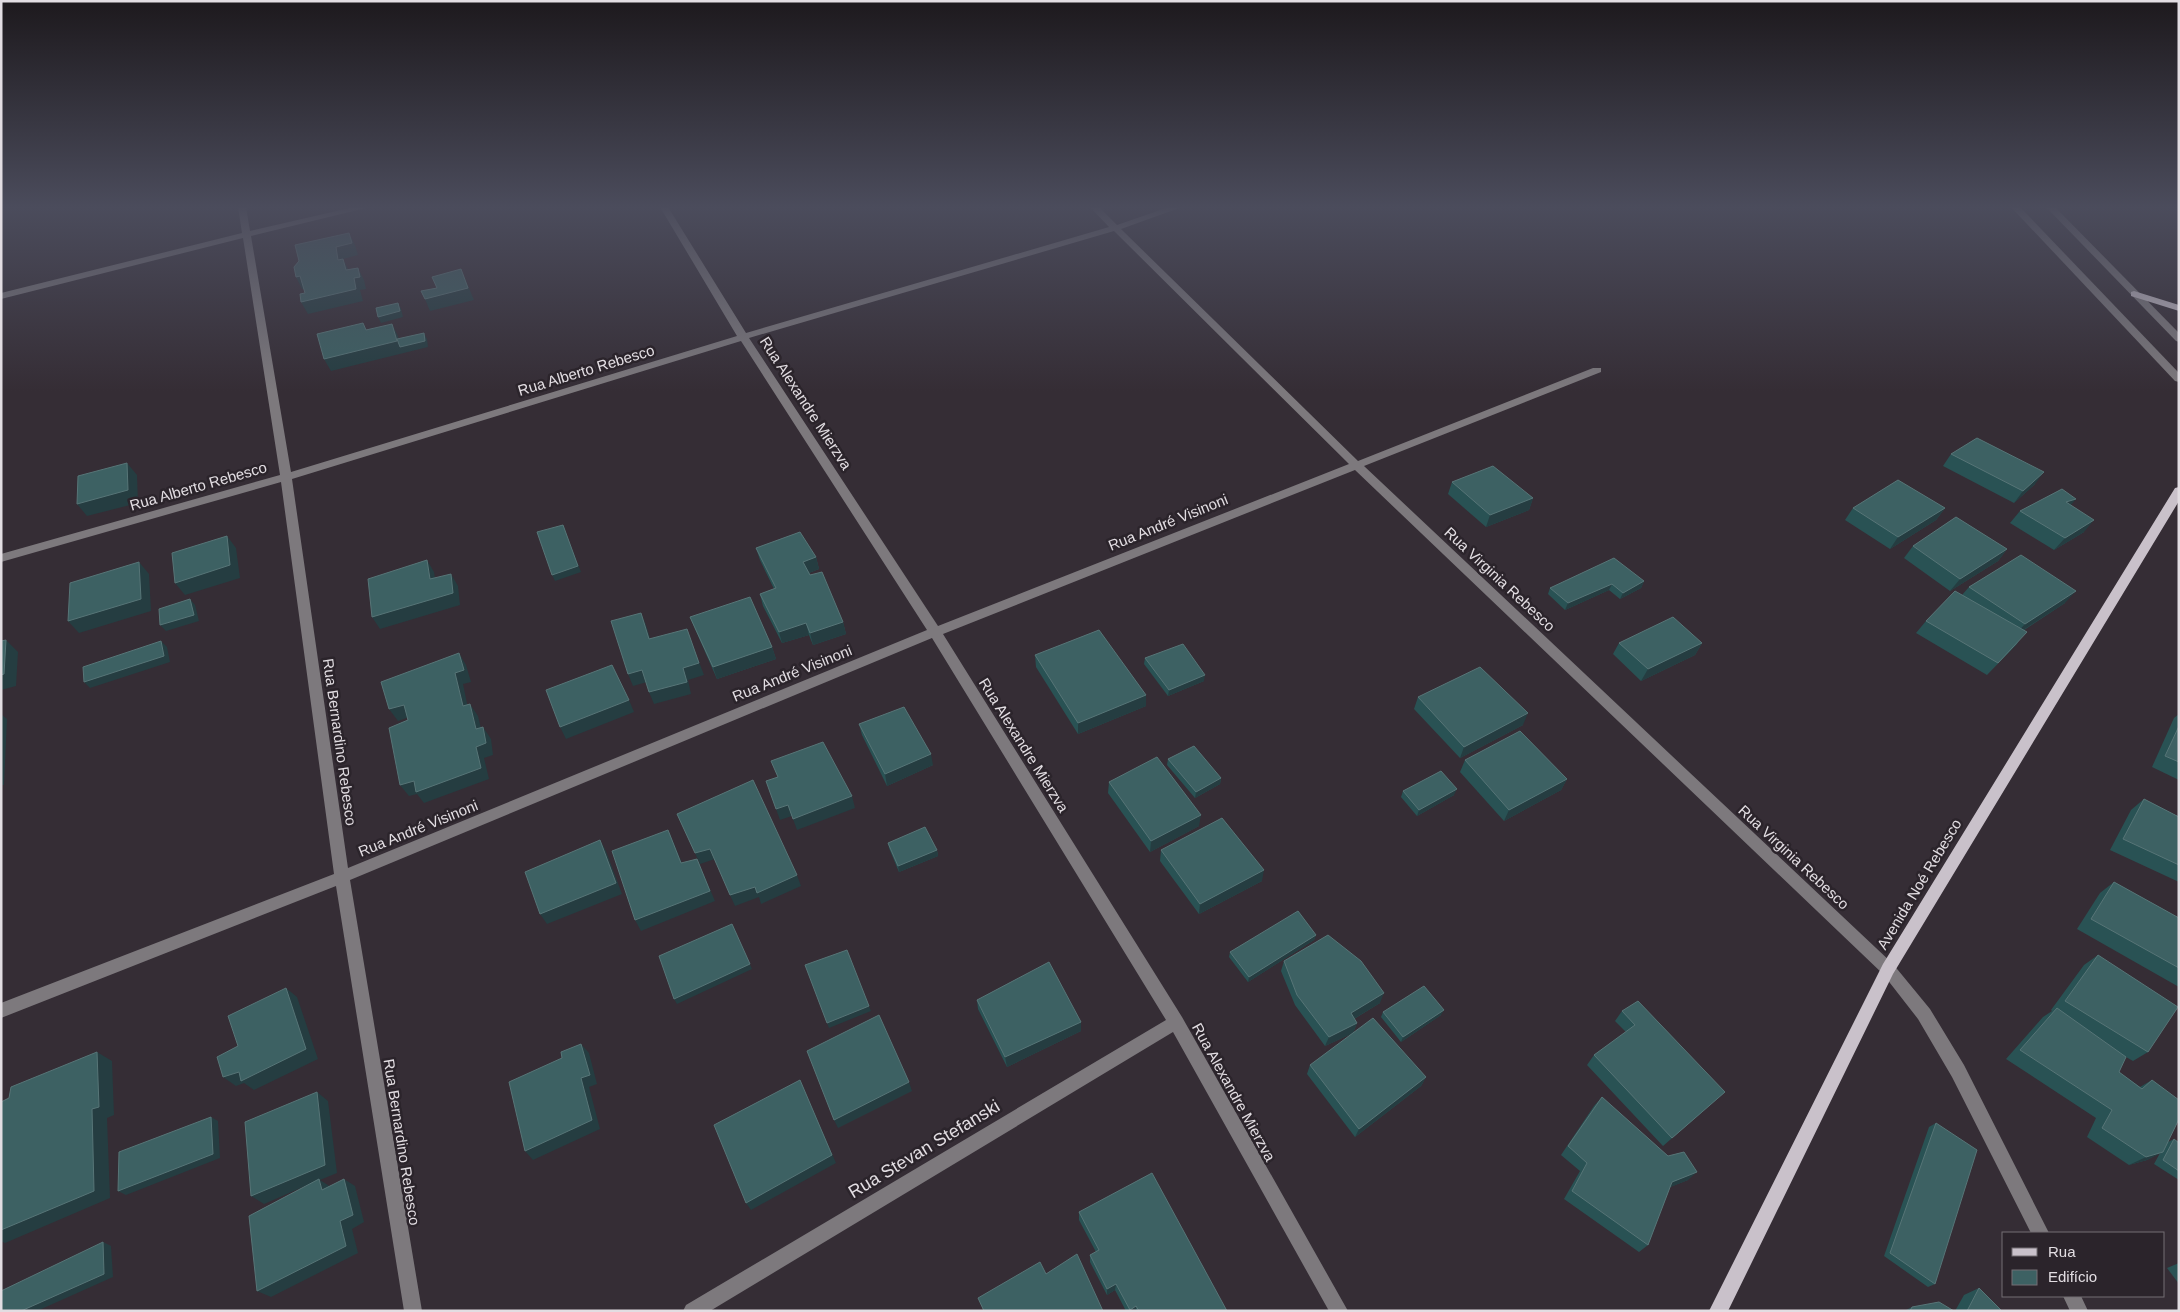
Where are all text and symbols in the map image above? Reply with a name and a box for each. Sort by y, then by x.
street label: Rua Alexandre Mierzva [757,333,856,473]
street label: Rua Alberto Rebesco [516,341,656,399]
street label: Rua Alberto Rebesco [128,458,268,514]
street label: Rua André Visinoni [1106,490,1230,554]
street label: Rua Virginia Rebesco [1441,523,1559,635]
street label: Rua André Visinoni [730,641,854,705]
street label: Rua Bernardino Rebesco [320,657,360,827]
street label: Rua Alexandre Mierzva [976,675,1073,816]
street label: Rua André Visinoni [356,796,480,860]
street label: Rua Virginia Rebesco [1735,801,1853,913]
street label: Avenida Noé Rebesco [1873,816,1965,952]
street label: Rua Alexandre Mierzva [1189,1020,1279,1165]
street label: Rua Bernardino Rebesco [380,1057,424,1227]
street label: Rua Stevan Stefanski [845,1096,1003,1202]
legend [2002,1232,2165,1297]
text: Rua [2048,1243,2076,1260]
text: Edifício [2048,1268,2097,1285]

